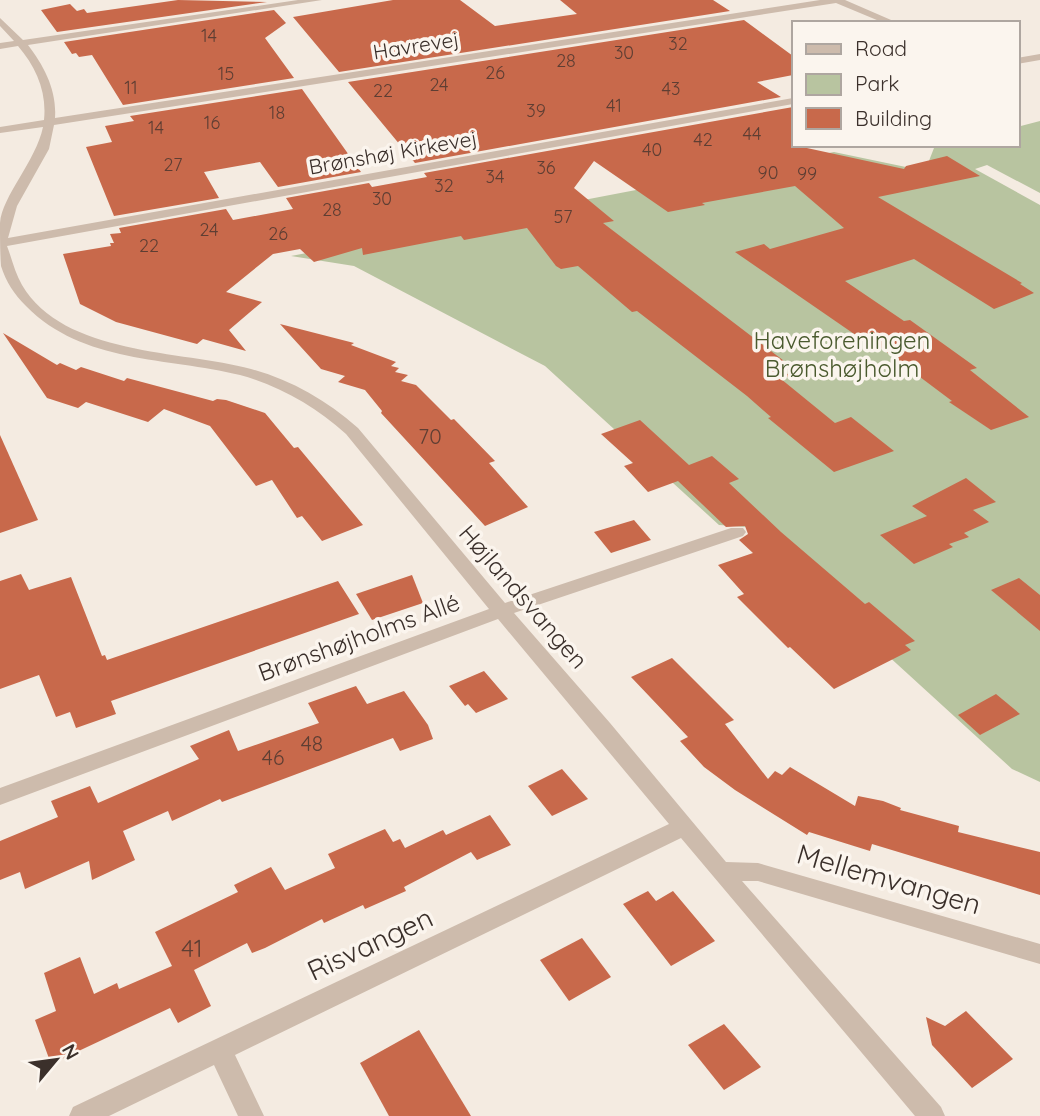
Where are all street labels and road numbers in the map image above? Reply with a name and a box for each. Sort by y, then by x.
street label: Havrevej [371,25,461,65]
street label: Brønshøj Kirkevej [307,124,479,180]
street label: Højlandsvangen [453,518,594,674]
street label: Brønshøjholms Allé [254,587,464,687]
street label: Mellemvangen [793,836,985,921]
street label: Risvangen [301,899,438,988]

